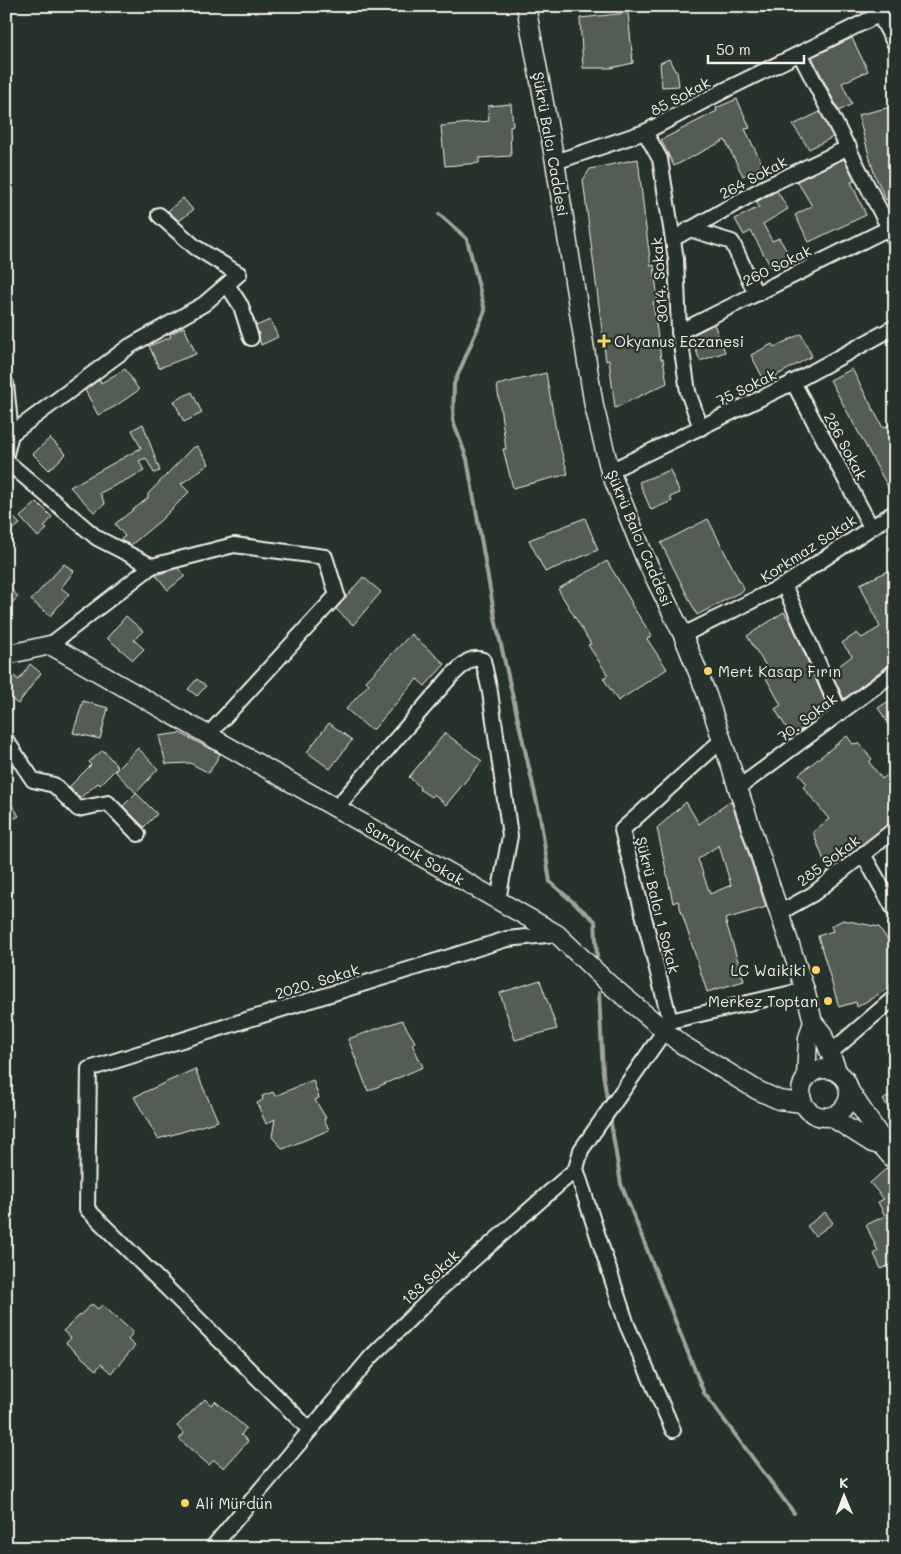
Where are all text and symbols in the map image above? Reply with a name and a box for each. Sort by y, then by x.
scale bar [708,32,805,64]
text: 50 m [716,39,751,59]
street label: Şükrü Balcı Caddesi [528,70,574,218]
street label: 85 Sokak [646,72,714,120]
street label: 264 Sokak [716,151,790,203]
street label: 3014. Sokak [646,237,672,323]
street label: 260 Sokak [739,240,815,290]
place label: Okyanus Eczanesi [614,331,744,351]
marker: Okyanus Eczanesi [598,335,610,347]
street label: 75 Sokak [713,364,779,410]
street label: 286 Sokak [820,409,872,483]
street label: Şükrü Balcı Caddesi [602,467,678,609]
street label: Korkmaz Sokak [756,509,860,586]
place label: Mert Kasap Fırın [718,661,841,681]
marker: Mert Kasap Fırın [702,665,714,677]
street label: 70. Sokak [773,688,841,746]
street label: Saraycık Sokak [362,816,468,890]
street label: 285 Sokak [793,830,863,890]
street label: Şükrü Balcı 1 Sokak [631,835,685,975]
street label: 2020. Sokak [272,959,362,1003]
place label: LC Waikiki [730,960,806,980]
marker: LC Waikiki [810,964,822,976]
place label: Merkez Toptan [708,991,818,1011]
marker: Merkez Toptan [822,995,834,1007]
street label: 183 Sokak [397,1245,463,1309]
north arrow [818,1472,868,1522]
text: K [839,1473,849,1492]
place label: Ali Mürdün [195,1493,272,1513]
marker: Ali Mürdün [179,1497,191,1509]

